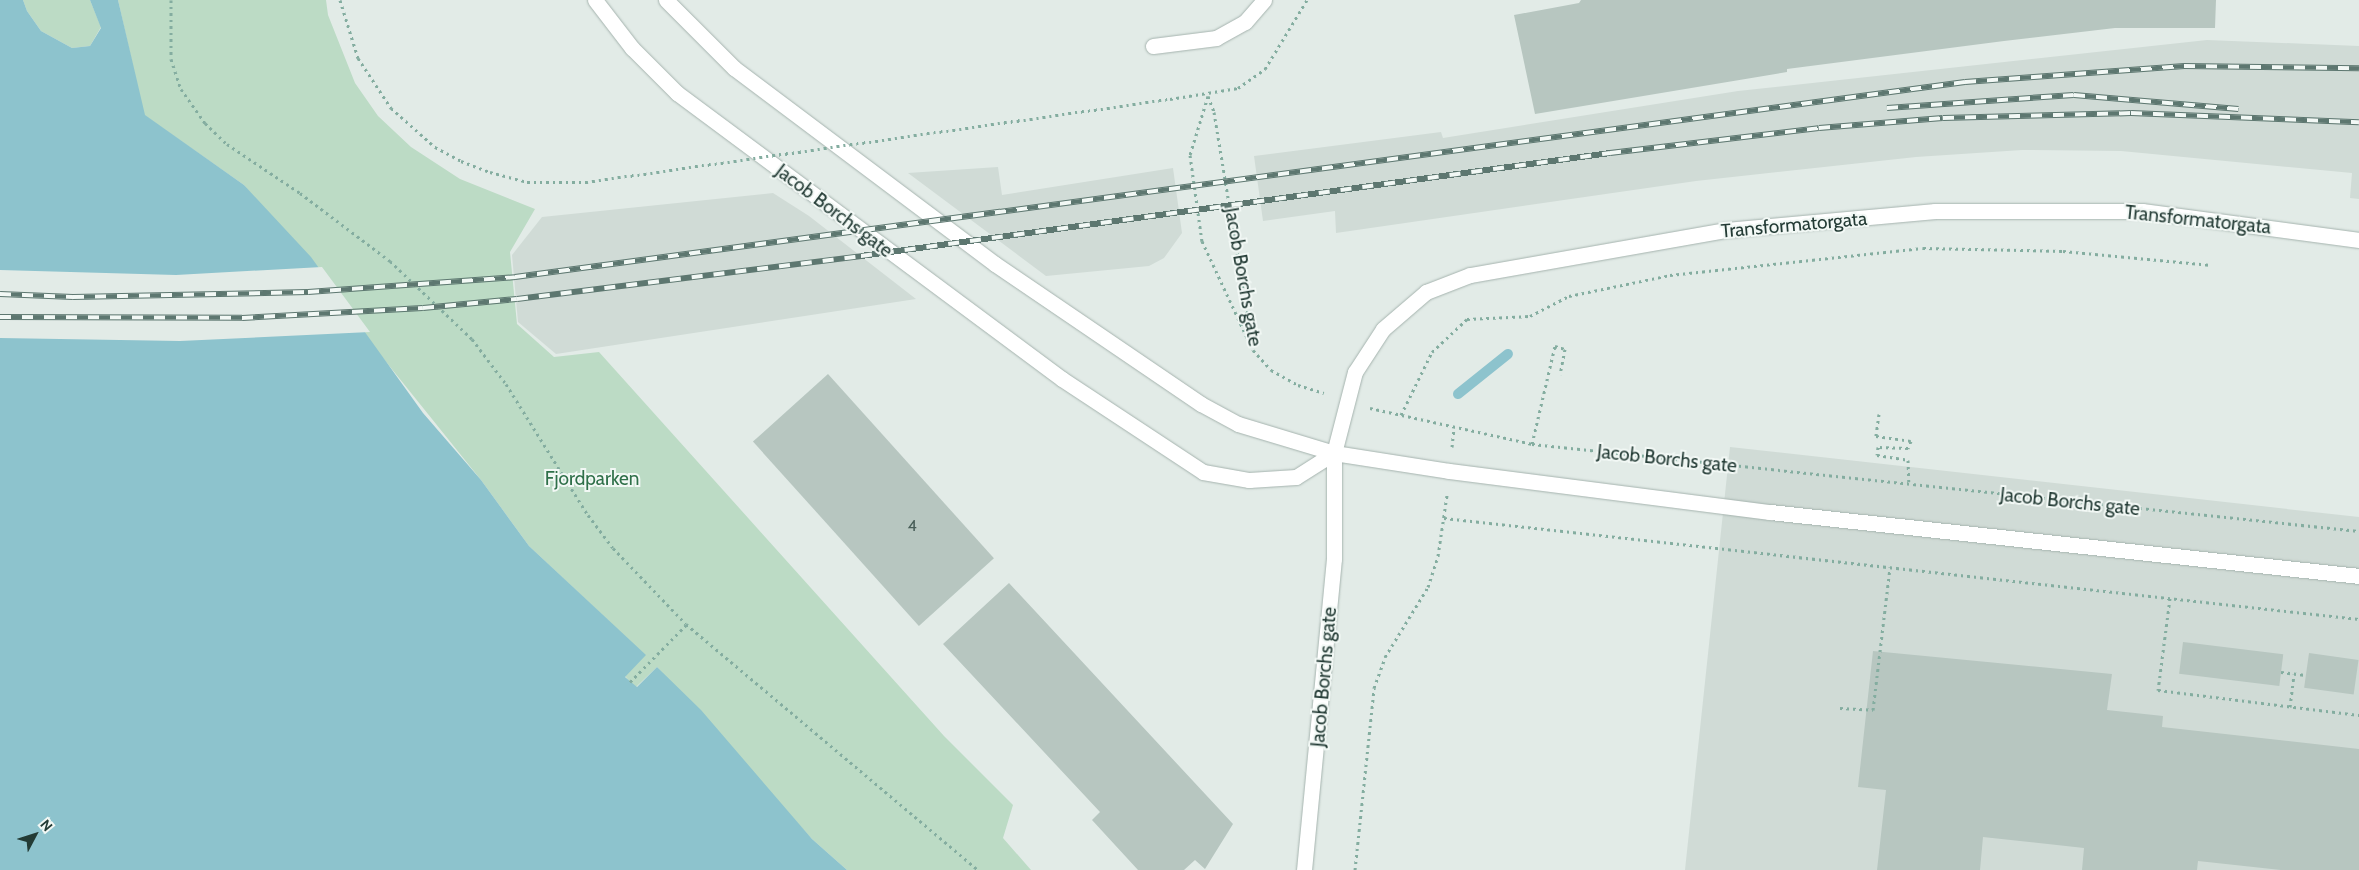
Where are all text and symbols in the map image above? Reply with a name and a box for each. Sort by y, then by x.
street label: Jacob Borchs gate [771,160,897,262]
street label: Transformatorgata [2124,201,2272,239]
street label: Jacob Borchs gate [1220,206,1266,348]
street label: Transformatorgata [1720,207,1868,243]
street label: Jacob Borchs gate [1596,440,1738,478]
park label: Fjordparken [545,468,639,490]
street label: Jacob Borchs gate [1999,483,2141,521]
house number: 4 [907,516,917,536]
street label: Jacob Borchs gate [1307,606,1341,748]
north arrow [10,810,60,860]
text: N [36,816,57,835]

